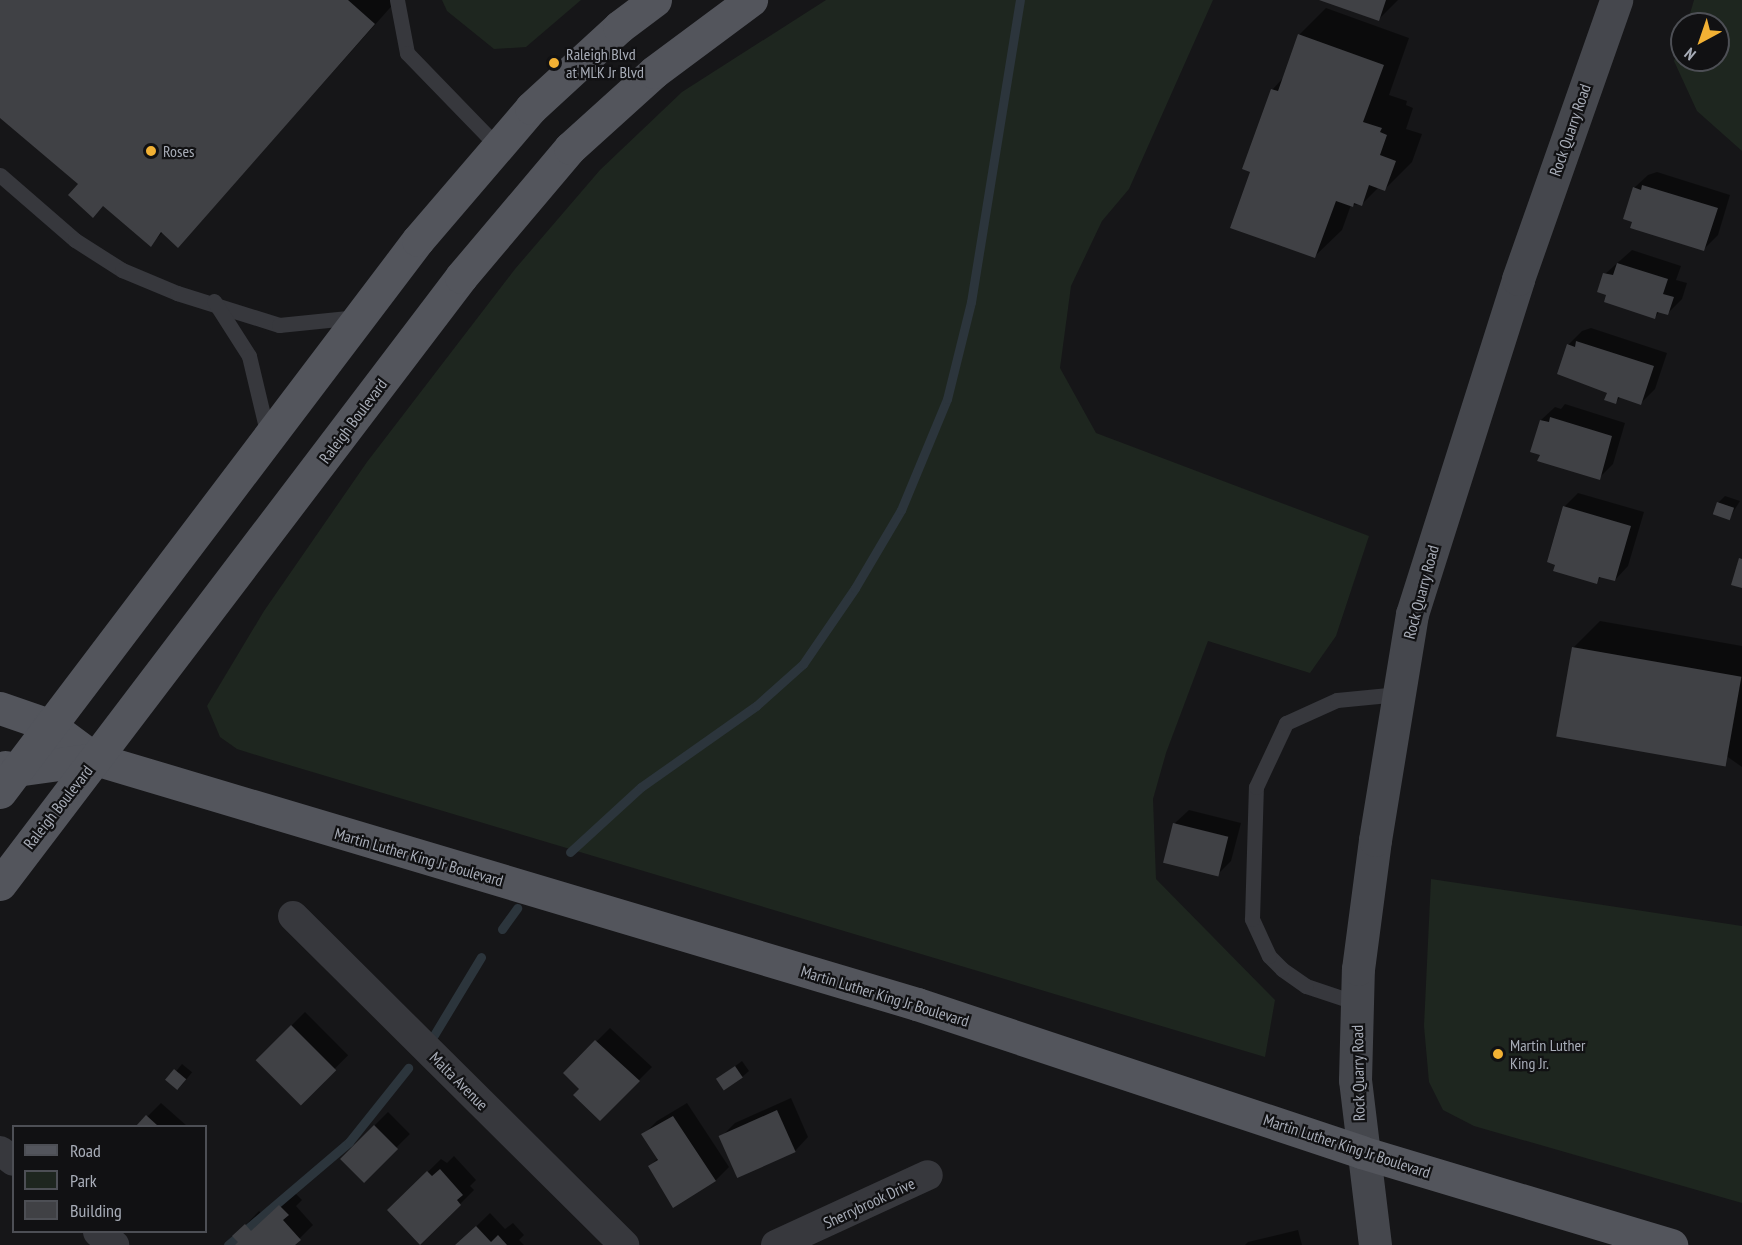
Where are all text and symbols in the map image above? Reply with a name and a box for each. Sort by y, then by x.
north arrow [1670,12,1730,72]
place label: Raleigh Blvd at MLK Jr Blvd [566,44,644,82]
text: N [1680,44,1699,65]
marker: Raleigh Blvd at MLK Jr Blvd [547,56,561,70]
street label: Rock Quarry Road [1545,81,1595,179]
place label: Roses [163,141,194,161]
marker: Roses [144,144,158,158]
street label: Raleigh Boulevard [315,375,391,467]
street label: Rock Quarry Road [1399,543,1443,641]
street label: Raleigh Boulevard [19,761,97,853]
street label: Martin Luther King Jr Boulevard [332,824,506,890]
street label: Martin Luther King Jr Boulevard [799,961,971,1031]
street label: Rock Quarry Road [1348,1024,1368,1122]
place label: Martin Luther King Jr. [1510,1035,1585,1073]
marker: Martin Luther King Jr. [1491,1047,1505,1061]
street label: Malta Avenue [426,1048,492,1114]
street label: Martin Luther King Jr Boulevard [1261,1110,1433,1182]
legend [12,1125,207,1233]
text: Road [70,1139,101,1162]
text: Park [70,1169,97,1192]
street label: Sherrybrook Drive [820,1173,918,1233]
text: Building [70,1199,122,1222]

